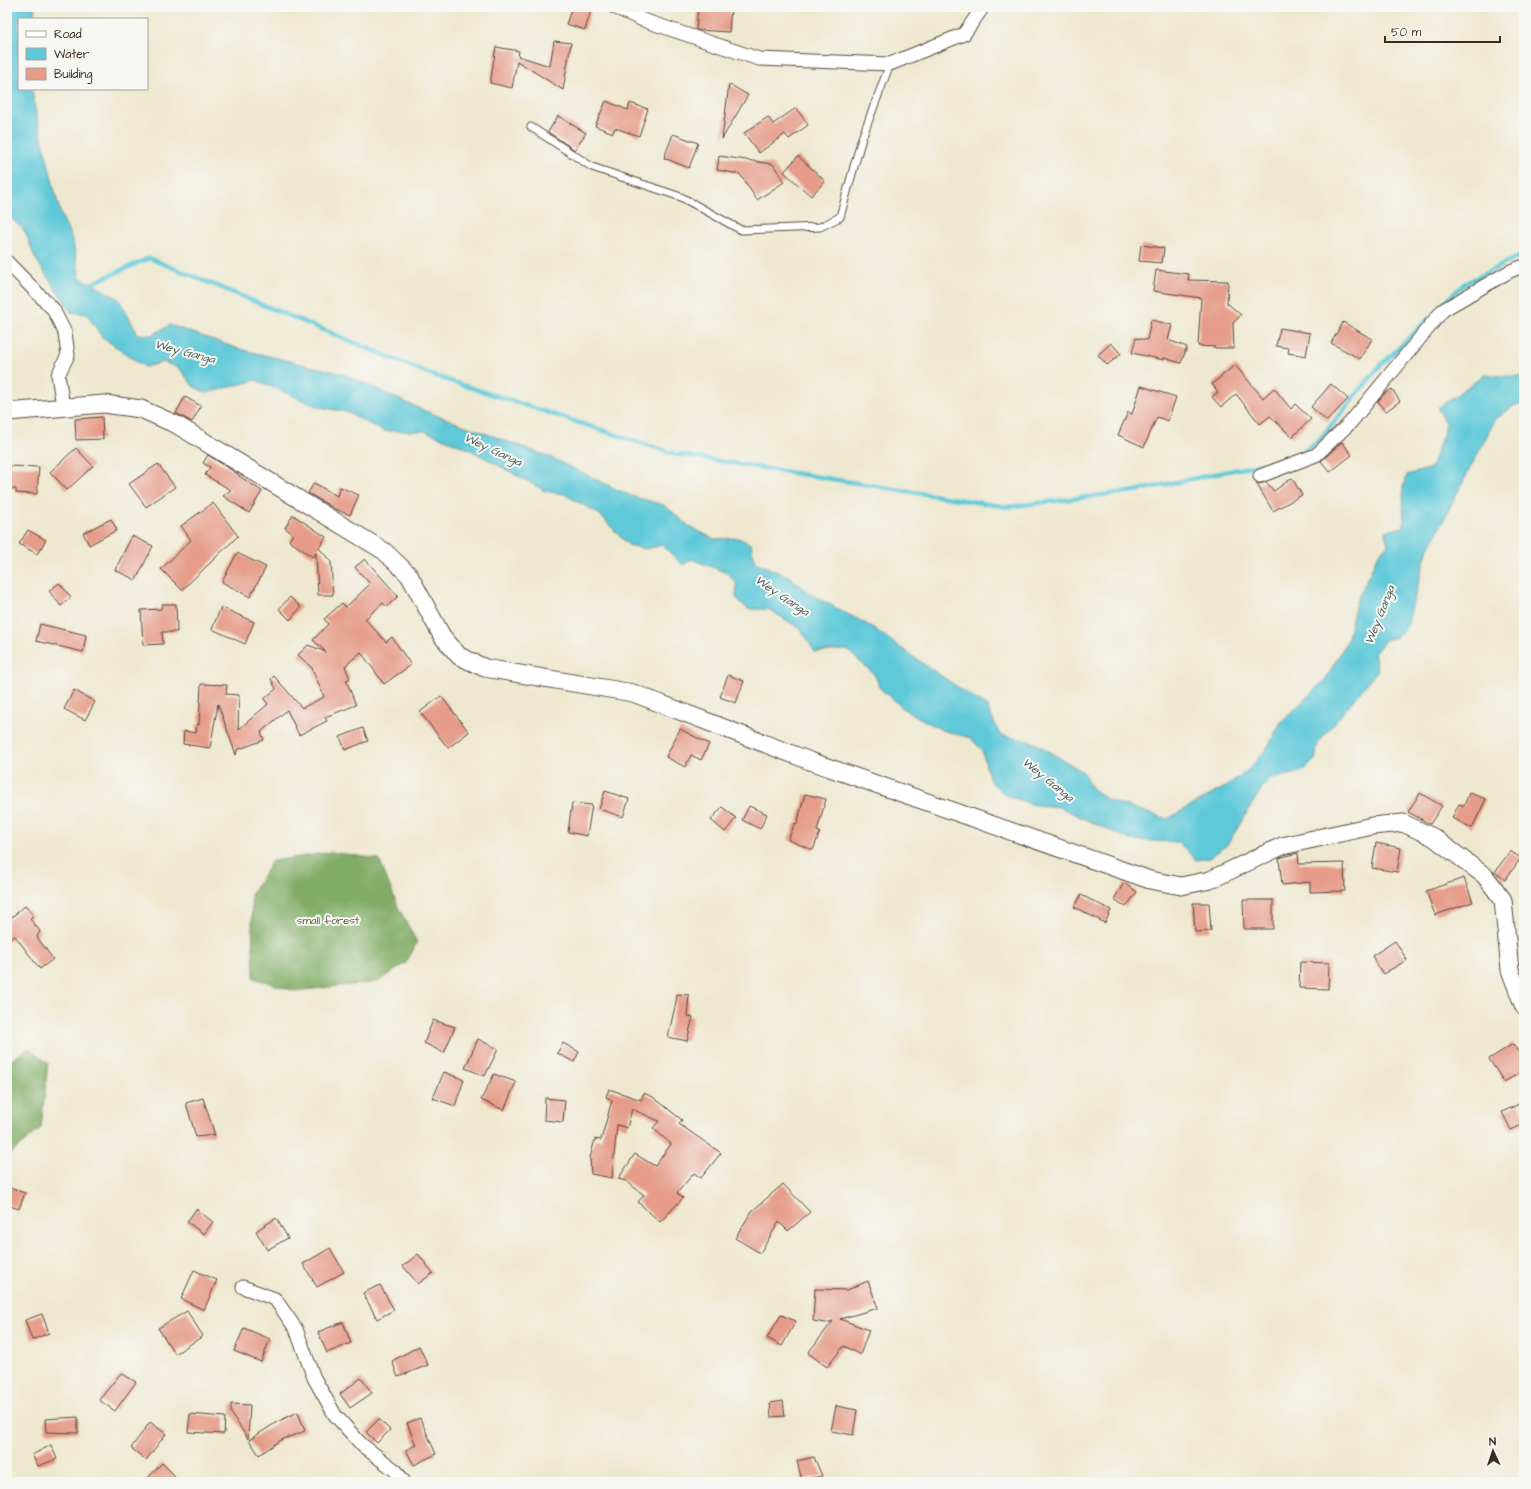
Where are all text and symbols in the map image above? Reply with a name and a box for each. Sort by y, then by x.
legend [18,18,148,90]
scale bar [1385,18,1500,44]
text: 50 m [1391,24,1422,41]
text: Road [54,26,82,43]
text: Water [54,46,90,63]
text: Building [54,66,92,84]
water label: Wey Ganga [153,336,218,369]
water label: Wey Ganga [461,429,525,472]
water label: Wey Ganga [751,572,813,622]
water label: Wey Ganga [1361,582,1401,647]
water label: Wey Ganga [1018,754,1078,807]
park label: small forest [297,913,360,928]
north arrow [1473,1431,1513,1471]
text: N [1489,1434,1496,1449]

